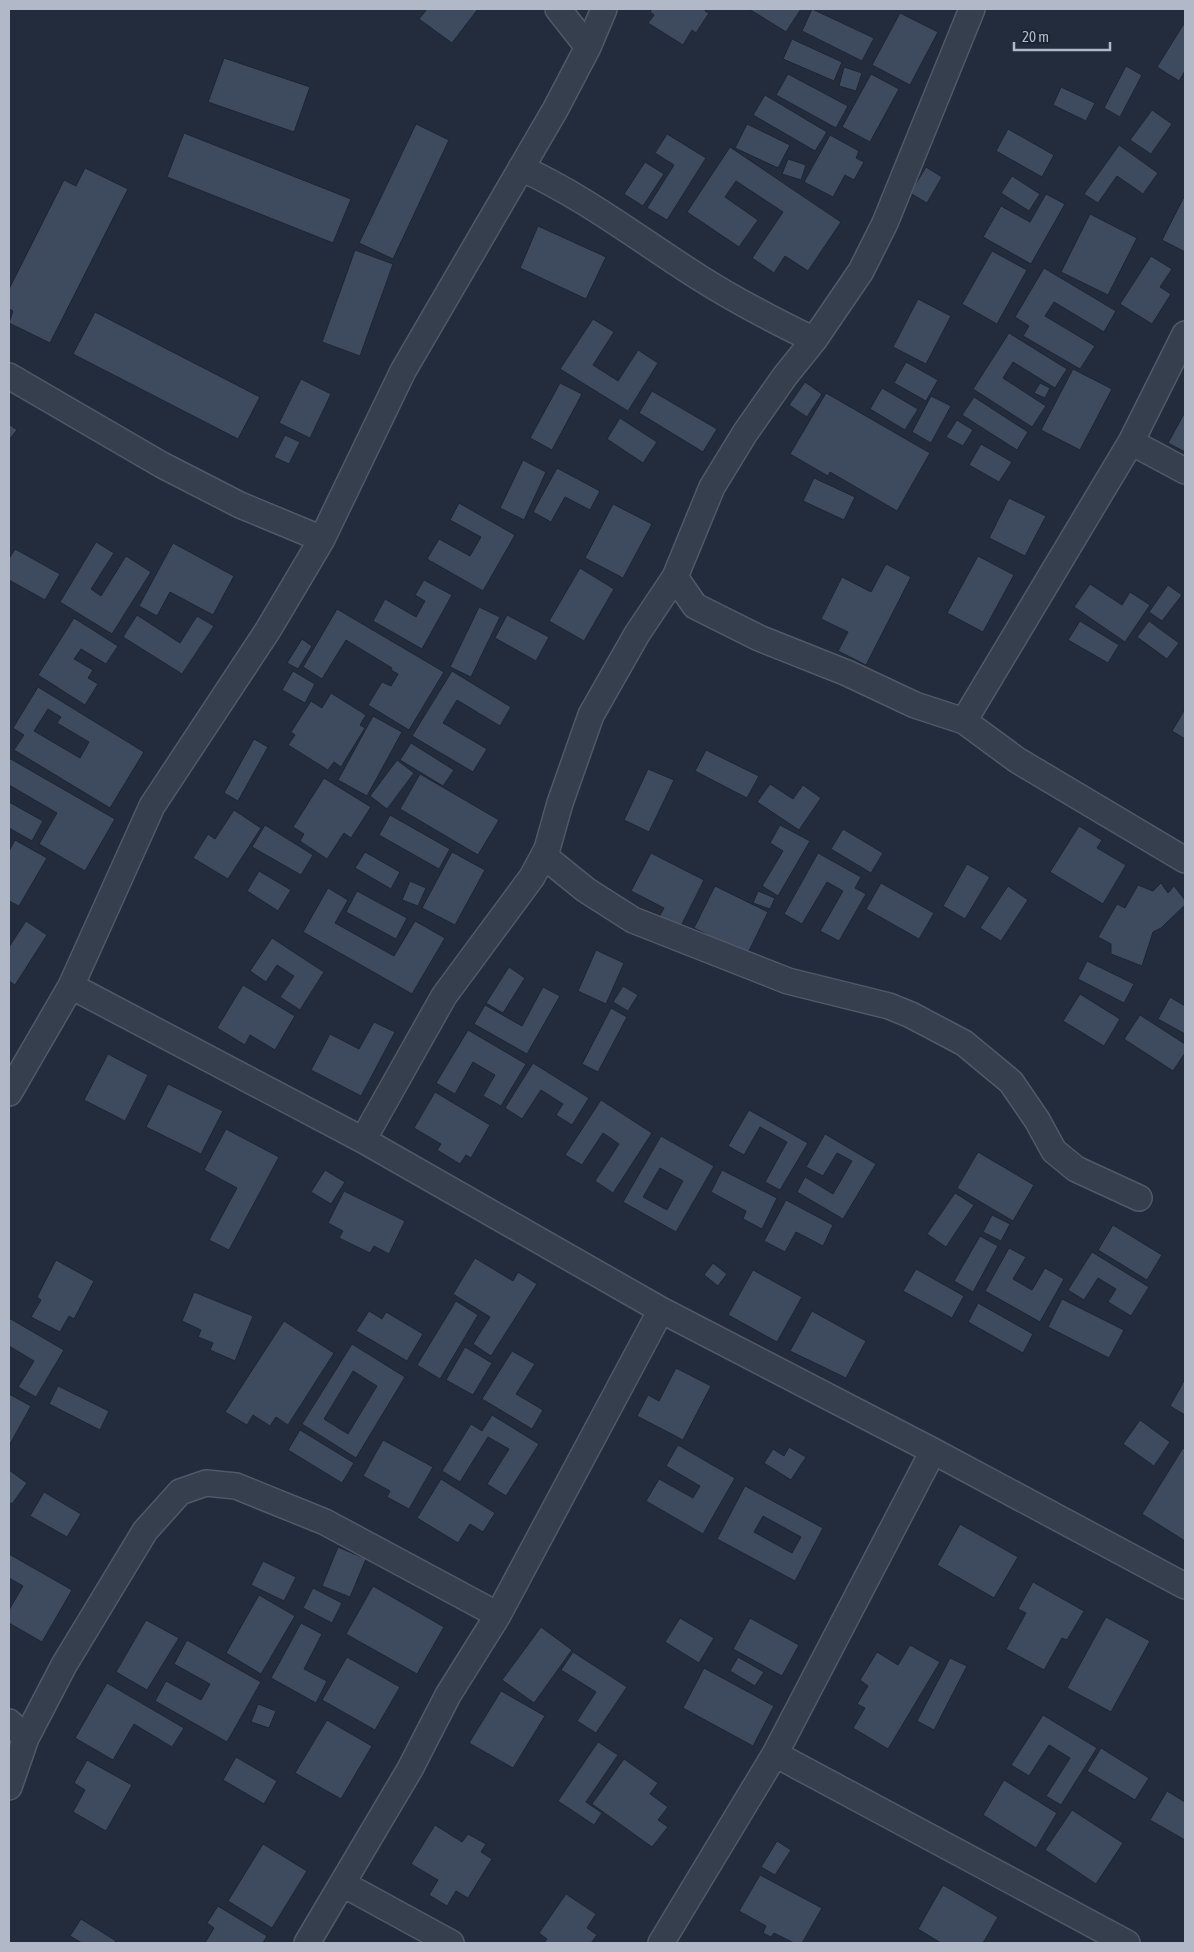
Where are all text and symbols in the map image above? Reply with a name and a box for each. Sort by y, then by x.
scale bar [1014,20,1110,52]
text: 20 m [1022,28,1049,45]

